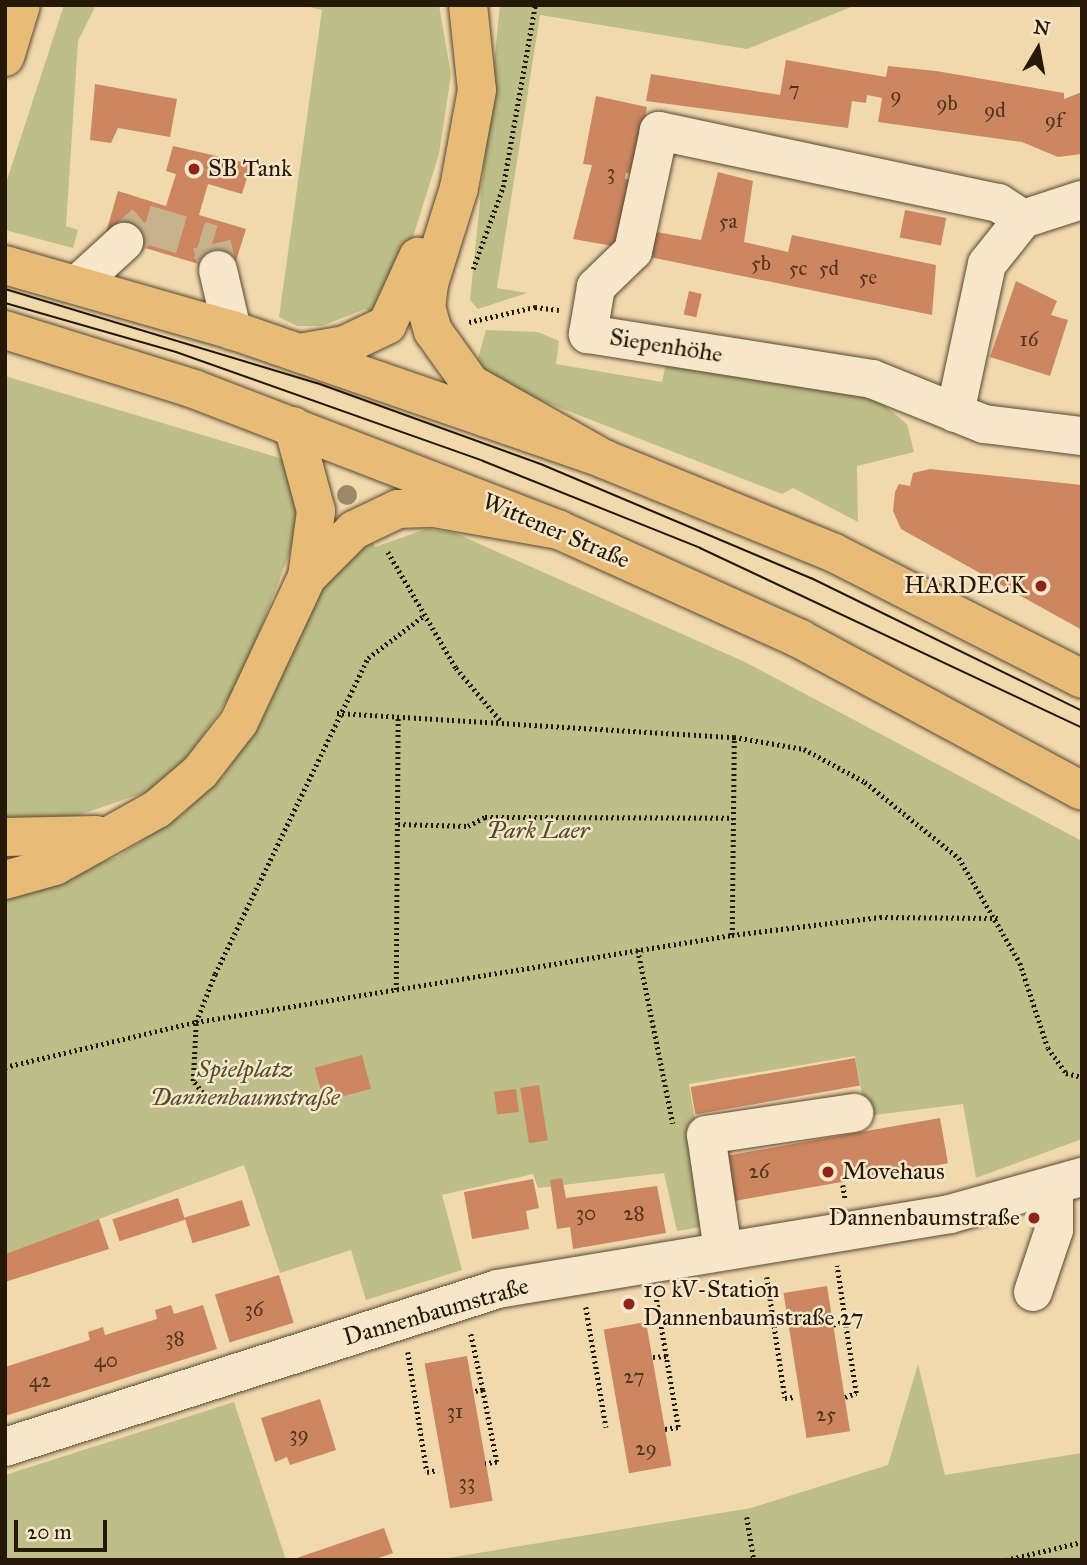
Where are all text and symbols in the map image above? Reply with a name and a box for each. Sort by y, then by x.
north arrow [1003,14,1073,84]
text: N [1032,15,1052,41]
house number: 7 [788,76,800,102]
house number: 9 [890,82,902,108]
house number: 9b [936,90,958,116]
house number: 9d [984,97,1006,123]
house number: 9f [1045,107,1063,133]
place label: SB Tank [208,155,292,183]
house number: 3 [607,159,615,185]
marker: SB Tank [186,161,202,177]
house number: 5a [719,208,737,234]
house number: 5b [751,250,771,276]
house number: 5c [789,255,807,281]
house number: 5d [819,255,839,281]
house number: 5e [859,264,877,290]
street label: Siepenhöhe [607,323,725,369]
house number: 16 [1019,326,1039,352]
street label: Wittener Straße [478,487,634,575]
place label: HARDECK [904,572,1027,600]
marker: HARDECK [1033,578,1049,594]
park label: Park Laer [486,817,590,845]
park label: Spielplatz Dannenbaumstraße [150,1056,340,1112]
house number: 26 [748,1158,770,1184]
place label: Movehaus [842,1158,945,1186]
marker: Movehaus [820,1164,836,1180]
house number: 30 [576,1200,596,1226]
house number: 28 [623,1200,645,1226]
place label: Dannenbaumstraße [829,1204,1020,1232]
marker: Dannenbaumstraße [1026,1210,1042,1226]
street label: Dannenbaumstraße [340,1272,532,1352]
place label: 10 kV-Station Dannenbaumstraße 27 [643,1276,864,1332]
house number: 36 [244,1296,264,1322]
marker: 10 kV-Station Dannenbaumstraße 27 [621,1296,637,1312]
house number: 38 [165,1325,185,1351]
house number: 40 [94,1347,118,1373]
house number: 27 [624,1363,644,1389]
house number: 42 [29,1367,51,1393]
house number: 31 [447,1398,463,1424]
house number: 25 [816,1401,836,1427]
house number: 39 [289,1421,309,1447]
house number: 29 [635,1435,657,1461]
house number: 33 [459,1469,475,1495]
scale bar [18,1506,110,1550]
text: 20 m [27,1519,72,1545]

